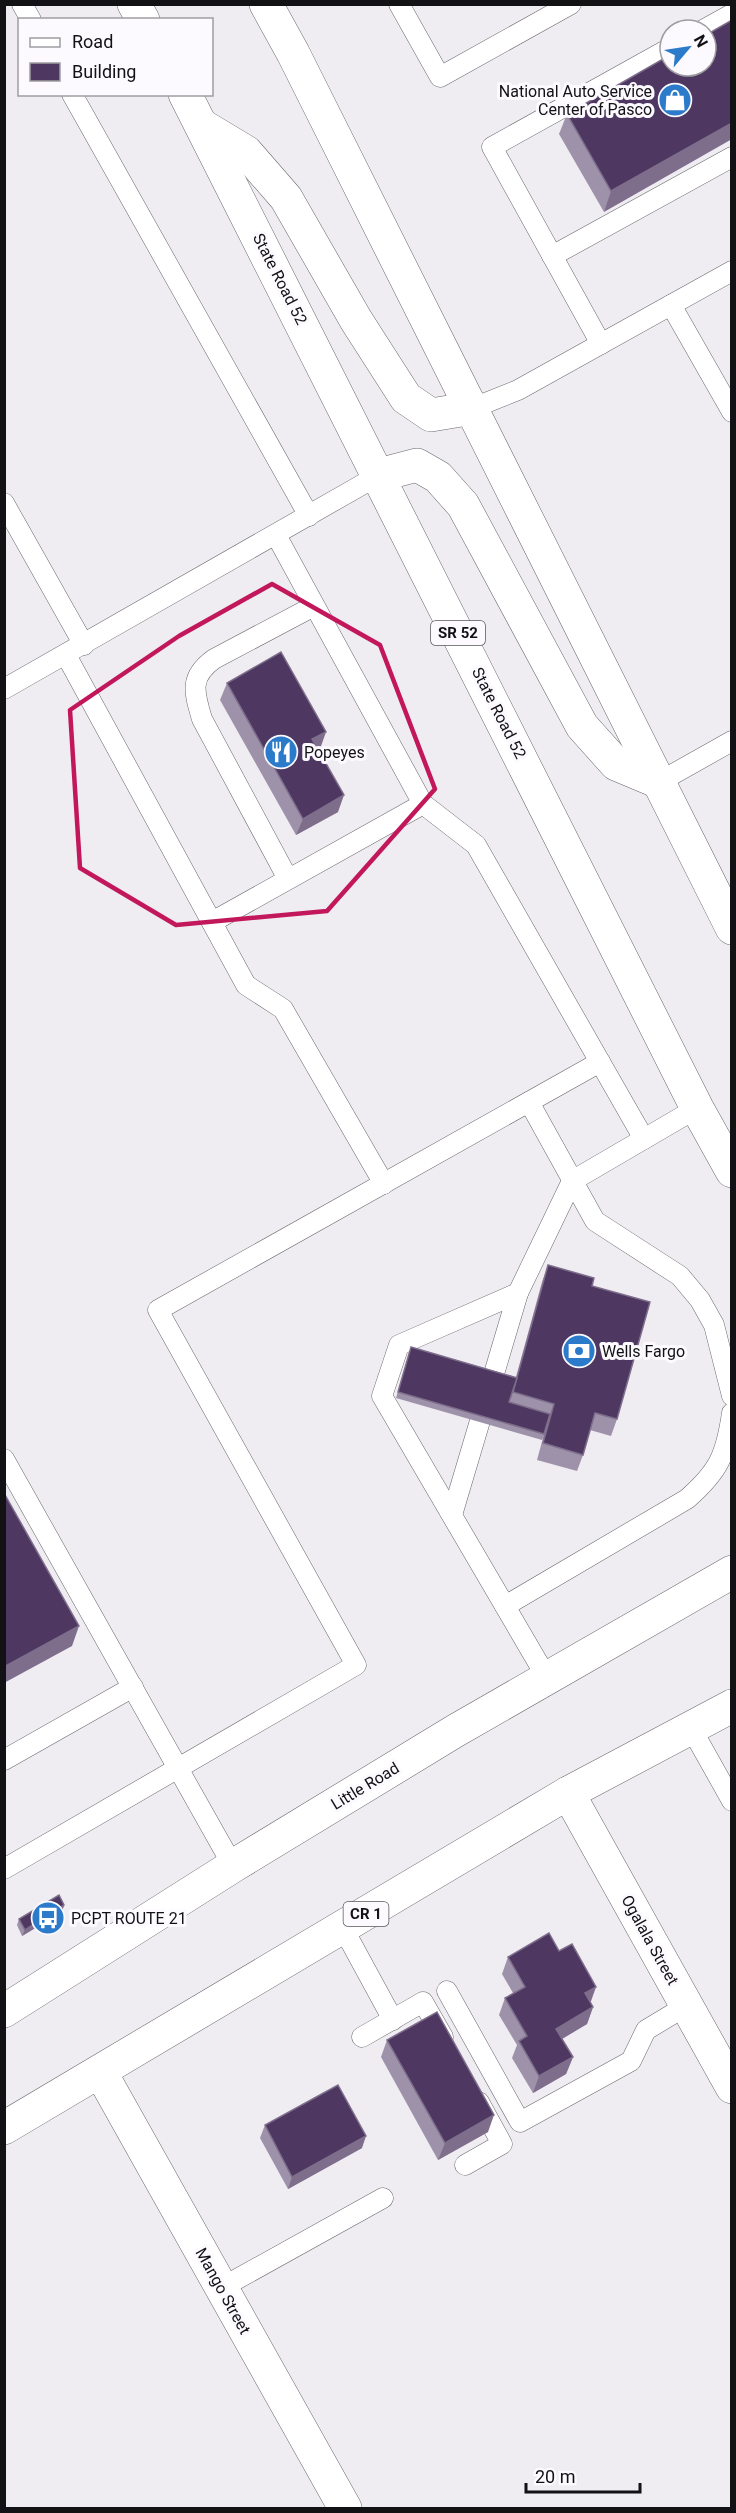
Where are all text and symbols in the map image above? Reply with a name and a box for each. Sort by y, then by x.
legend [18,18,213,96]
north arrow [658,18,718,78]
text: Road [72,31,113,52]
text: N [690,31,712,51]
text: Building [72,61,136,82]
place label: National Auto Service Center of Pasco [499,82,652,119]
shop icon: National Auto Service Center of Pasco [657,82,693,118]
street label: State Road 52 [249,230,311,328]
road number: SR 52 [431,621,485,645]
street label: State Road 52 [468,664,530,762]
restaurant icon: Popeyes [263,734,299,770]
place label: Popeyes [304,743,365,762]
bank icon: Wells Fargo [561,1333,597,1369]
place label: Wells Fargo [602,1342,685,1361]
street label: Little Road [328,1758,402,1814]
street label: Ogalala Street [617,1892,683,1988]
bus stop icon: PCPT ROUTE 21 [30,1900,66,1936]
road number: CR 1 [344,1902,388,1926]
place label: PCPT ROUTE 21 [71,1909,187,1928]
street label: Mango Street [191,2245,255,2337]
scale bar [526,2456,640,2494]
text: 20 m [535,2466,575,2487]

